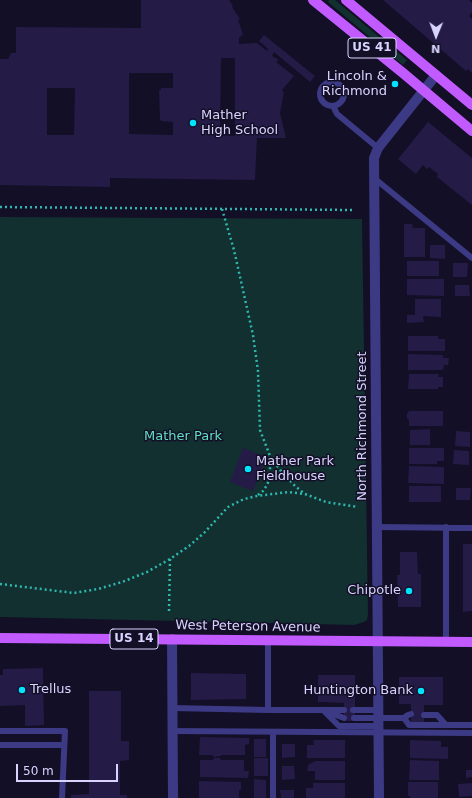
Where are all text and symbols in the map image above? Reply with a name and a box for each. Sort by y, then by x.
north arrow [416,16,456,56]
road number: US 41 [348,38,396,58]
text: N [431,42,441,55]
place label: Lincoln & Richmond [322,69,387,100]
marker: Lincoln & Richmond [390,79,400,89]
place label: Mather High School [201,108,278,139]
marker: Mather High School [188,118,198,128]
street label: North Richmond Street [355,351,371,501]
park label: Mather Park [144,429,222,445]
place label: Mather Park Fieldhouse [256,454,334,485]
marker: Mather Park Fieldhouse [243,464,253,474]
place label: Chipotle [347,583,401,599]
marker: Chipotle [404,586,414,596]
street label: West Peterson Avenue [175,618,321,636]
road number: US 14 [110,629,158,649]
place label: Trellus [30,682,71,698]
place label: Huntington Bank [303,683,413,699]
marker: Trellus [17,685,27,695]
marker: Huntington Bank [416,686,426,696]
scale bar [18,756,120,782]
text: 50 m [23,764,54,778]

